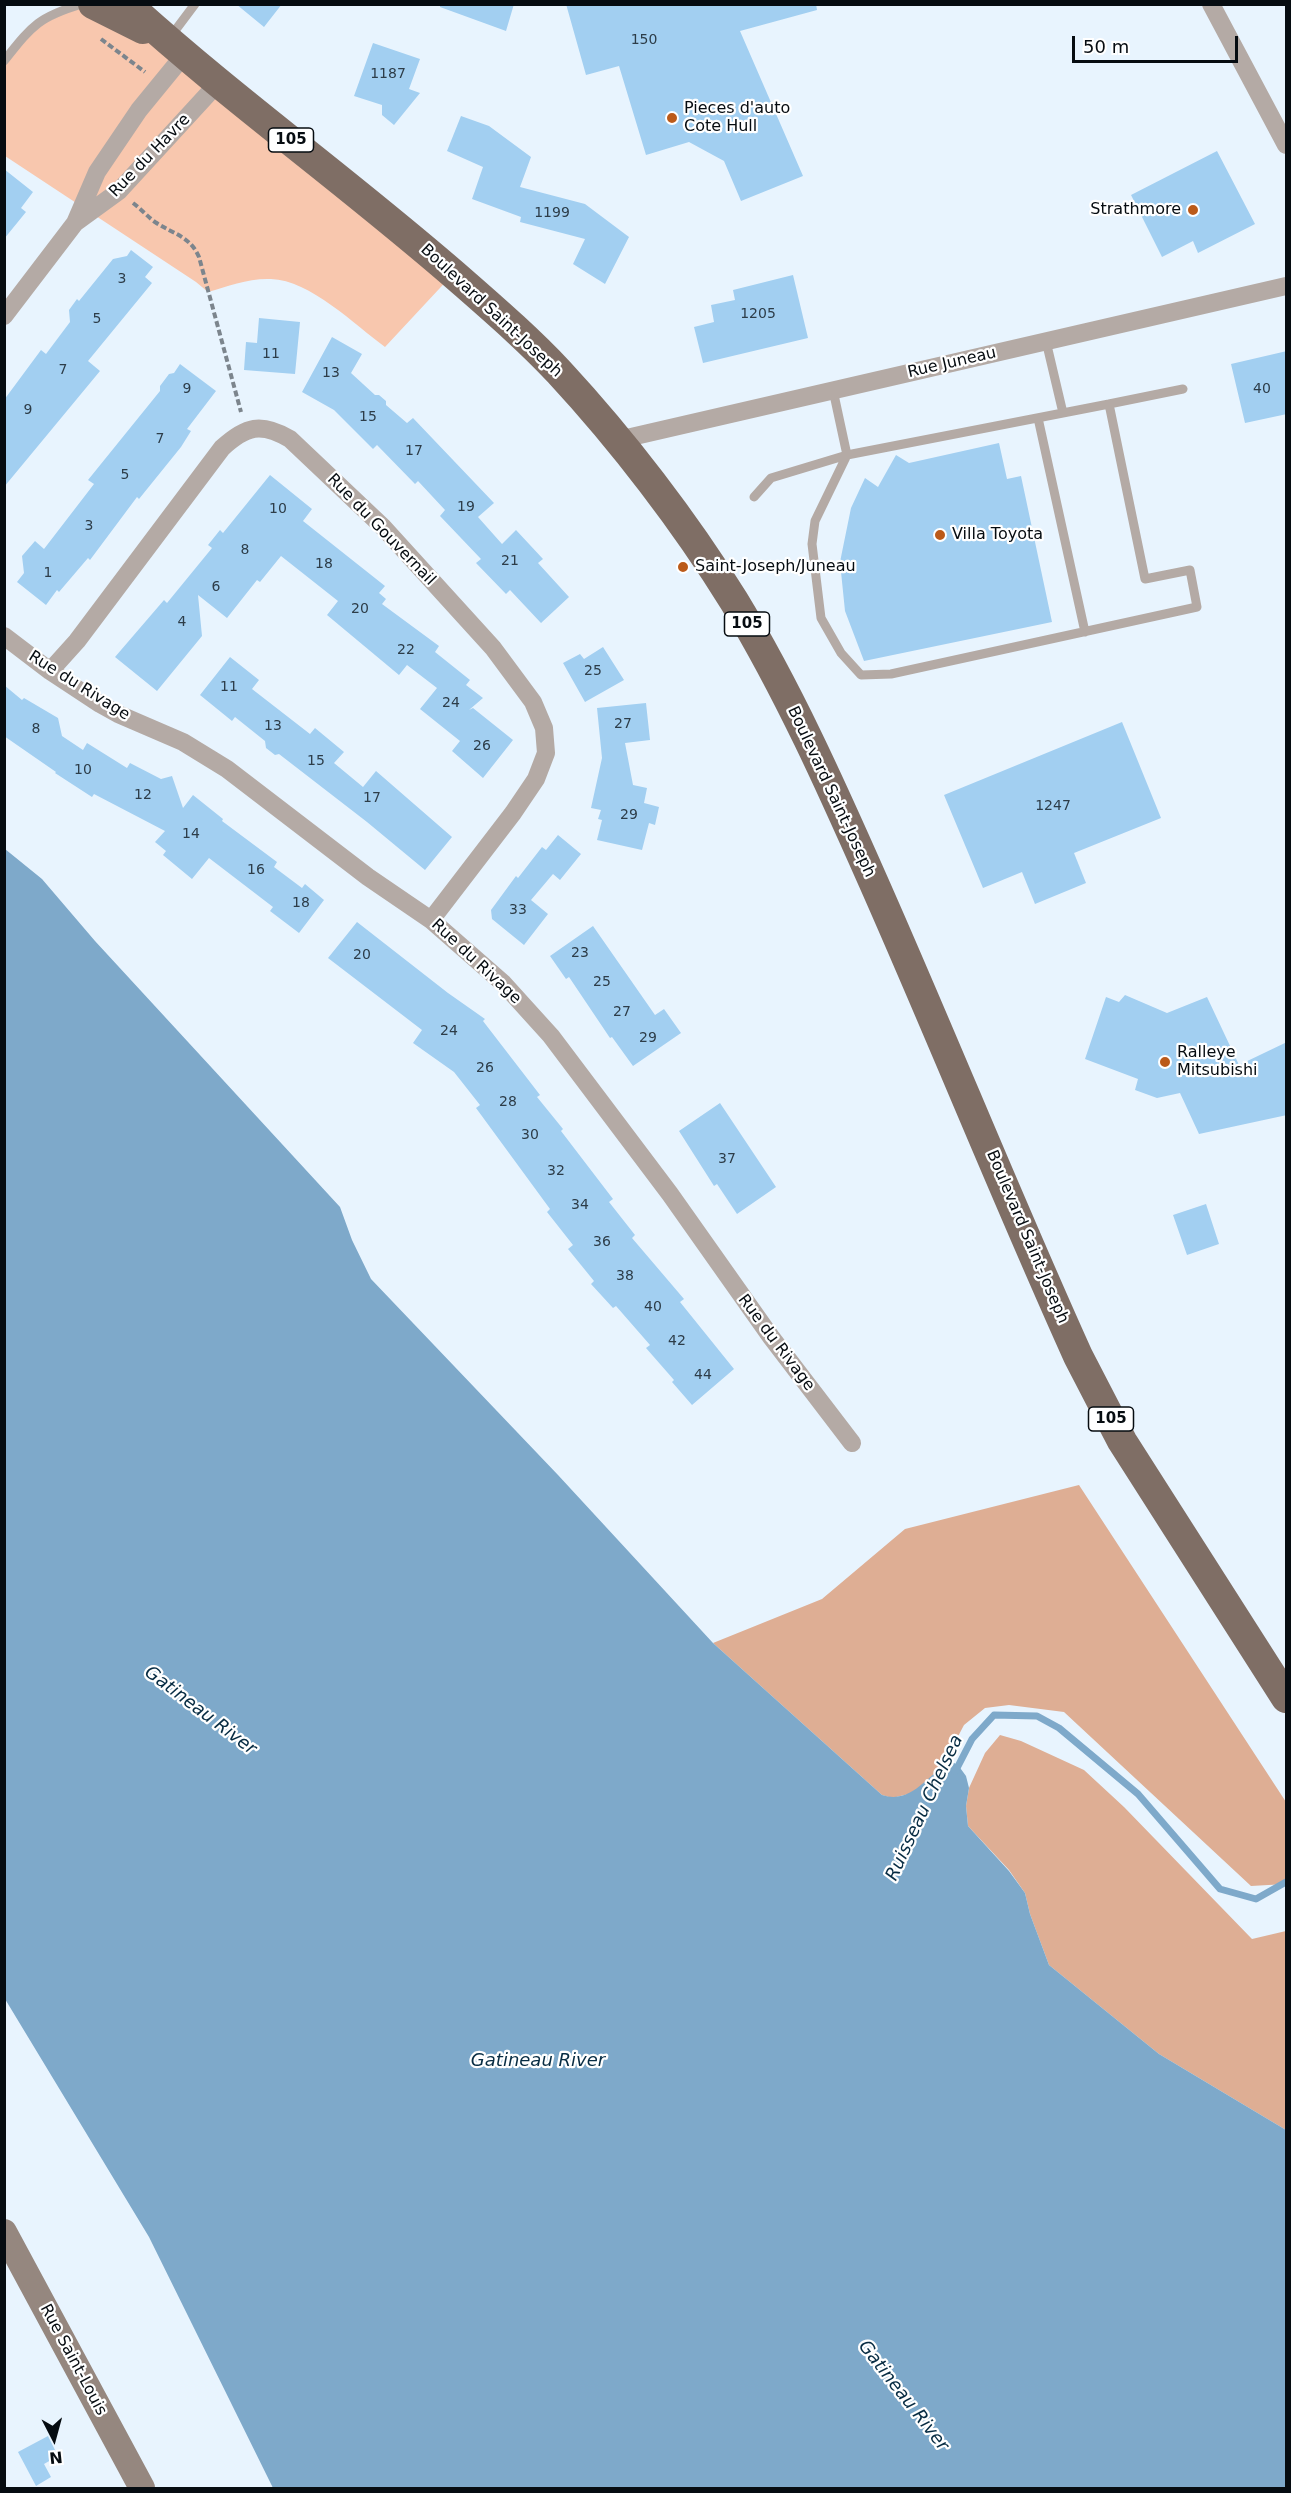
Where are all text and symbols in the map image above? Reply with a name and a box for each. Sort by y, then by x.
scale bar [1075,24,1242,62]
house number: 150 [631,32,657,48]
text: 50 m [1083,36,1129,57]
house number: 1187 [370,66,406,82]
place label: Pieces d'auto Cote Hull [684,99,790,137]
street label: Rue du Havre [106,110,194,202]
marker: Pieces d'auto Cote Hull [665,111,679,125]
road number: 105 [268,128,314,152]
place label: Strathmore [1090,200,1181,220]
marker: Strathmore [1186,203,1200,217]
house number: 1199 [534,205,570,221]
street label: Boulevard Saint-Joseph [416,240,566,382]
house number: 3 [118,271,126,287]
house number: 1205 [740,306,776,322]
house number: 5 [93,311,101,327]
street label: Rue Juneau [906,343,998,383]
house number: 11 [262,346,280,362]
house number: 7 [59,362,67,378]
house number: 13 [322,365,340,381]
house number: 9 [183,381,191,397]
house number: 40 [1253,381,1271,397]
house number: 9 [24,402,32,418]
house number: 15 [359,409,377,425]
house number: 7 [156,431,164,447]
house number: 17 [405,443,423,459]
house number: 5 [121,467,129,483]
street label: Rue du Gouvernail [323,470,439,590]
house number: 19 [457,499,475,515]
house number: 10 [269,501,287,517]
house number: 3 [85,518,93,534]
place label: Villa Toyota [952,525,1043,545]
marker: Villa Toyota [933,528,947,542]
house number: 8 [241,542,249,558]
house number: 21 [501,553,519,569]
house number: 18 [315,556,333,572]
place label: Saint-Joseph/Juneau [695,557,856,577]
marker: Saint-Joseph/Juneau [676,560,690,574]
house number: 1 [44,565,52,581]
house number: 6 [212,579,220,595]
house number: 20 [351,601,369,617]
road number: 105 [724,612,770,636]
house number: 4 [178,614,186,630]
house number: 22 [397,642,415,658]
street label: Rue du Rivage [25,647,133,725]
house number: 25 [584,663,602,679]
house number: 11 [220,679,238,695]
house number: 24 [442,695,460,711]
street label: Boulevard Saint-Joseph [783,703,879,881]
house number: 27 [614,716,632,732]
house number: 13 [264,718,282,734]
house number: 8 [32,721,40,737]
house number: 26 [473,738,491,754]
house number: 15 [307,753,325,769]
house number: 10 [74,762,92,778]
house number: 12 [134,787,152,803]
house number: 17 [363,790,381,806]
house number: 1247 [1035,798,1071,814]
house number: 29 [620,807,638,823]
house number: 14 [182,826,200,842]
house number: 16 [247,862,265,878]
house number: 18 [292,895,310,911]
house number: 33 [509,902,527,918]
street label: Rue du Rivage [427,916,525,1008]
house number: 23 [571,945,589,961]
house number: 20 [353,947,371,963]
house number: 25 [593,974,611,990]
house number: 27 [613,1004,631,1020]
house number: 24 [440,1023,458,1039]
house number: 29 [639,1030,657,1046]
place label: Ralleye Mitsubishi [1177,1043,1258,1081]
marker: Ralleye Mitsubishi [1158,1055,1172,1069]
house number: 26 [476,1060,494,1076]
house number: 28 [499,1094,517,1110]
house number: 30 [521,1127,539,1143]
street label: Boulevard Saint-Joseph [982,1147,1072,1327]
house number: 37 [718,1151,736,1167]
house number: 32 [547,1163,565,1179]
house number: 34 [571,1197,589,1213]
house number: 36 [593,1234,611,1250]
house number: 38 [616,1268,634,1284]
street label: Rue du Rivage [734,1291,818,1395]
house number: 40 [644,1299,662,1315]
house number: 42 [668,1333,686,1349]
house number: 44 [694,1367,712,1383]
road number: 105 [1088,1407,1134,1431]
water label: Gatineau River [140,1662,260,1760]
water label: Ruisseau Chelsea [882,1732,968,1884]
water label: Gatineau River [471,2050,605,2072]
street label: Rue Saint-Louis [36,2301,110,2419]
water label: Gatineau River [853,2336,953,2456]
north arrow [24,2409,84,2469]
text: N [48,2447,64,2468]

